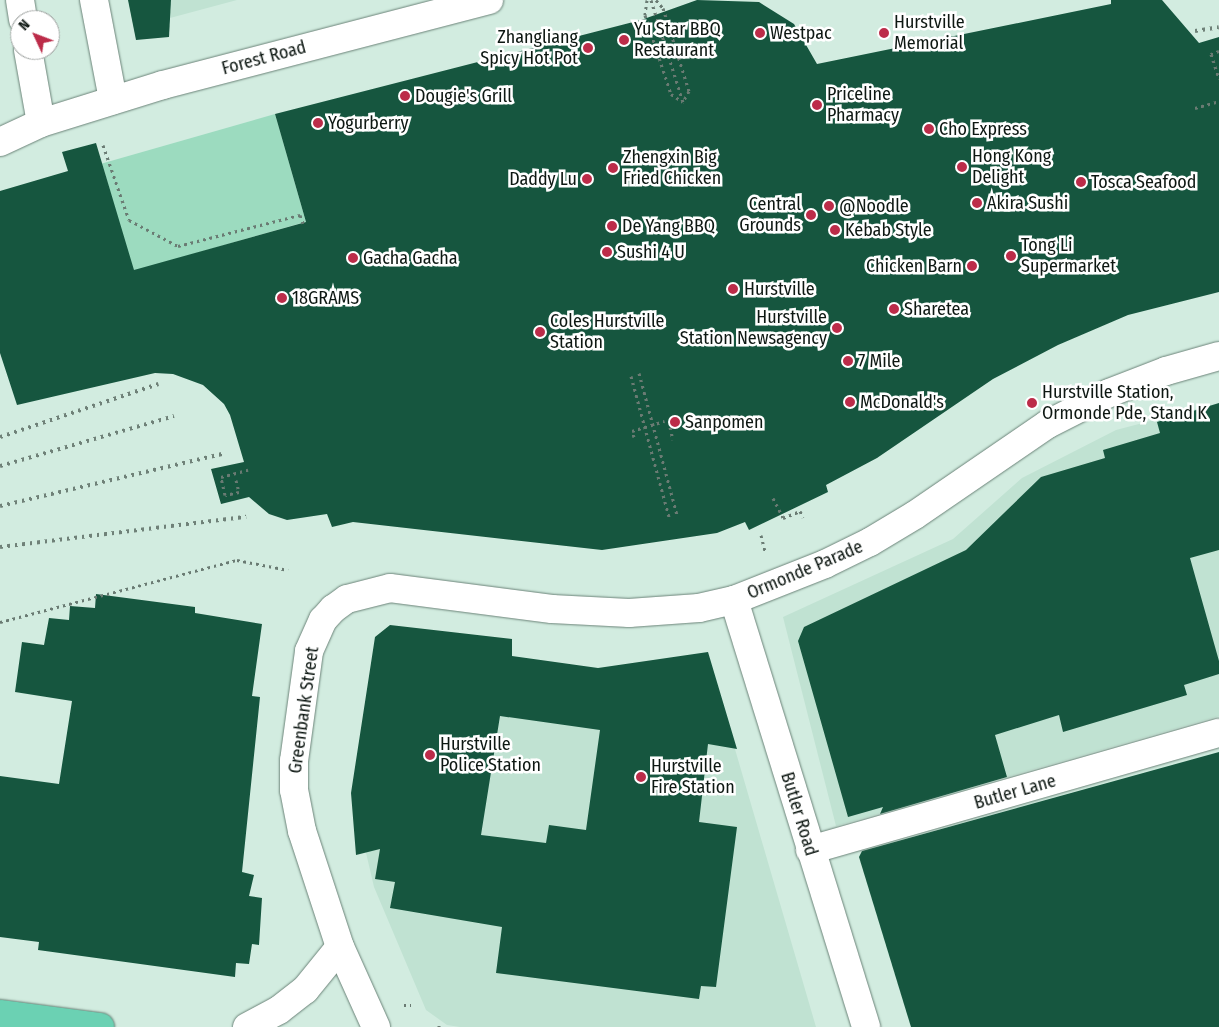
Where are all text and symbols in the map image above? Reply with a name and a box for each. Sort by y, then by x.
north arrow [10,10,60,60]
place label: Hurstville Memorial [894,12,965,54]
text: N [15,16,33,34]
place label: Yu Star BBQ Restaurant [634,19,721,62]
place label: Westpac [770,22,832,44]
place label: Zhangliang Spicy Hot Pot [480,27,578,70]
marker: Westpac [754,27,766,39]
marker: Hurstville Memorial [878,27,890,39]
marker: Yu Star BBQ Restaurant [618,34,630,46]
street label: Forest Road [219,36,309,80]
marker: Zhangliang Spicy Hot Pot [582,42,594,54]
place label: Priceline Pharmacy [827,84,899,126]
place label: Dougie's Grill [415,85,512,107]
marker: Dougie's Grill [399,90,411,102]
marker: Priceline Pharmacy [811,99,823,111]
place label: Yogurberry [328,112,408,134]
marker: Yogurberry [312,117,324,129]
place label: Cho Express [939,118,1027,140]
marker: Cho Express [923,123,935,135]
place label: Hong Kong Delight [972,146,1051,188]
place label: Zhengxin Big Fried Chicken [623,147,721,190]
marker: Hong Kong Delight [956,161,968,173]
marker: Zhengxin Big Fried Chicken [607,162,619,174]
place label: Daddy Lu [509,168,577,190]
place label: Tosca Seafood [1091,171,1196,193]
marker: Daddy Lu [581,173,593,185]
marker: Tosca Seafood [1075,176,1087,188]
place label: Akira Sushi [987,192,1068,214]
place label: Central Grounds [739,194,801,236]
place label: @Noodle [839,195,909,217]
marker: Akira Sushi [971,197,983,209]
marker: @Noodle [823,200,835,212]
marker: Central Grounds [805,209,817,221]
place label: De Yang BBQ [622,215,715,237]
place label: Kebab Style [845,219,932,241]
marker: De Yang BBQ [606,220,618,232]
marker: Kebab Style [829,224,841,236]
place label: Tong Li Supermarket [1021,235,1116,278]
place label: Sushi 4 U [617,241,685,263]
marker: Sushi 4 U [601,246,613,258]
place label: Gacha Gacha [363,247,458,269]
marker: Tong Li Supermarket [1005,250,1017,262]
marker: Gacha Gacha [347,252,359,264]
place label: Chicken Barn [866,255,962,277]
marker: Chicken Barn [966,260,978,272]
place label: Hurstville [744,278,815,300]
marker: Hurstville [726,282,740,296]
place label: 18GRAMS [292,287,359,309]
marker: 18GRAMS [276,292,288,304]
place label: Sharetea [904,298,969,320]
marker: Sharetea [888,303,900,315]
place label: Hurstville Station Newsagency [680,307,827,350]
place label: Coles Hurstville Station [550,311,664,354]
marker: Hurstville Station Newsagency [831,322,843,334]
marker: Coles Hurstville Station [534,326,546,338]
place label: 7 Mile [858,350,900,372]
marker: 7 Mile [842,355,854,367]
place label: Hurstville Station, Ormonde Pde, Stand K [1042,382,1207,424]
place label: McDonald's [860,391,944,413]
marker: McDonald's [844,396,856,408]
marker: Hurstville Station, Ormonde Pde, Stand K [1026,397,1038,409]
place label: Sanpomen [685,411,763,433]
marker: Sanpomen [669,416,681,428]
street label: Ormonde Parade [744,536,866,604]
street label: Greenbank Street [284,645,324,775]
place label: Hurstville Police Station [440,734,541,776]
marker: Hurstville Police Station [424,749,436,761]
place label: Hurstville Fire Station [651,756,735,799]
street label: Butler Road [776,770,822,858]
street label: Butler Lane [972,770,1058,814]
marker: Hurstville Fire Station [635,771,647,783]

